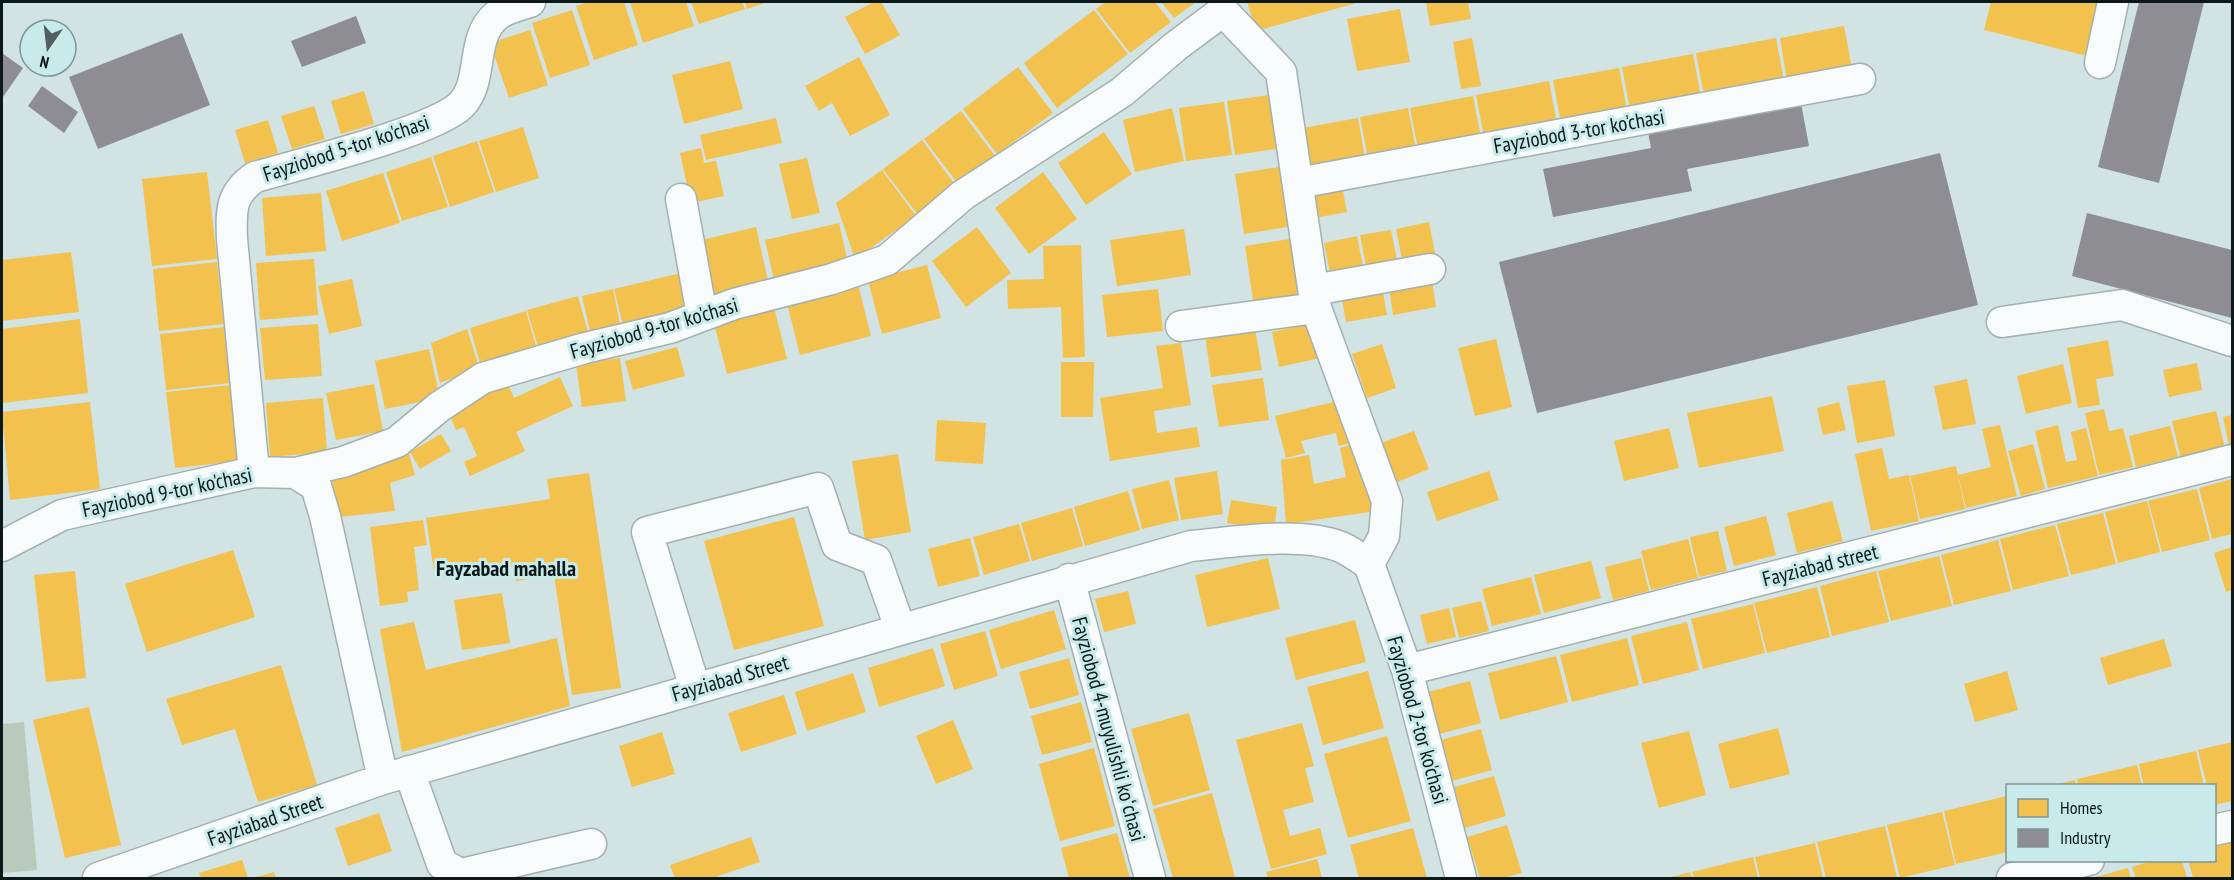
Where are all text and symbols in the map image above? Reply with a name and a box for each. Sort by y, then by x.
north arrow [18,18,78,78]
text: N [38,52,51,73]
street label: Fayziobod 3-tor ko'chasi [1491,103,1667,159]
street label: Fayziobod 5-tor ko'chasi [260,108,432,188]
street label: Fayziobod 9-tor ko'chasi [567,291,741,365]
street label: Fayziobod 9-tor ko'chasi [80,461,254,523]
street label: Fayziabad street [1759,538,1881,592]
district label: Fayzabad mahalla [436,554,576,582]
street label: Fayziobod 4-muyulishli koʻchasi [1066,614,1152,844]
street label: Fayziobod 2-tor ko'chasi [1381,633,1455,807]
street label: Fayziabad Street [669,648,792,708]
legend [2006,784,2216,862]
street label: Fayziabad Street [204,788,326,852]
text: Homes [2060,796,2103,819]
text: Industry [2060,826,2111,849]

